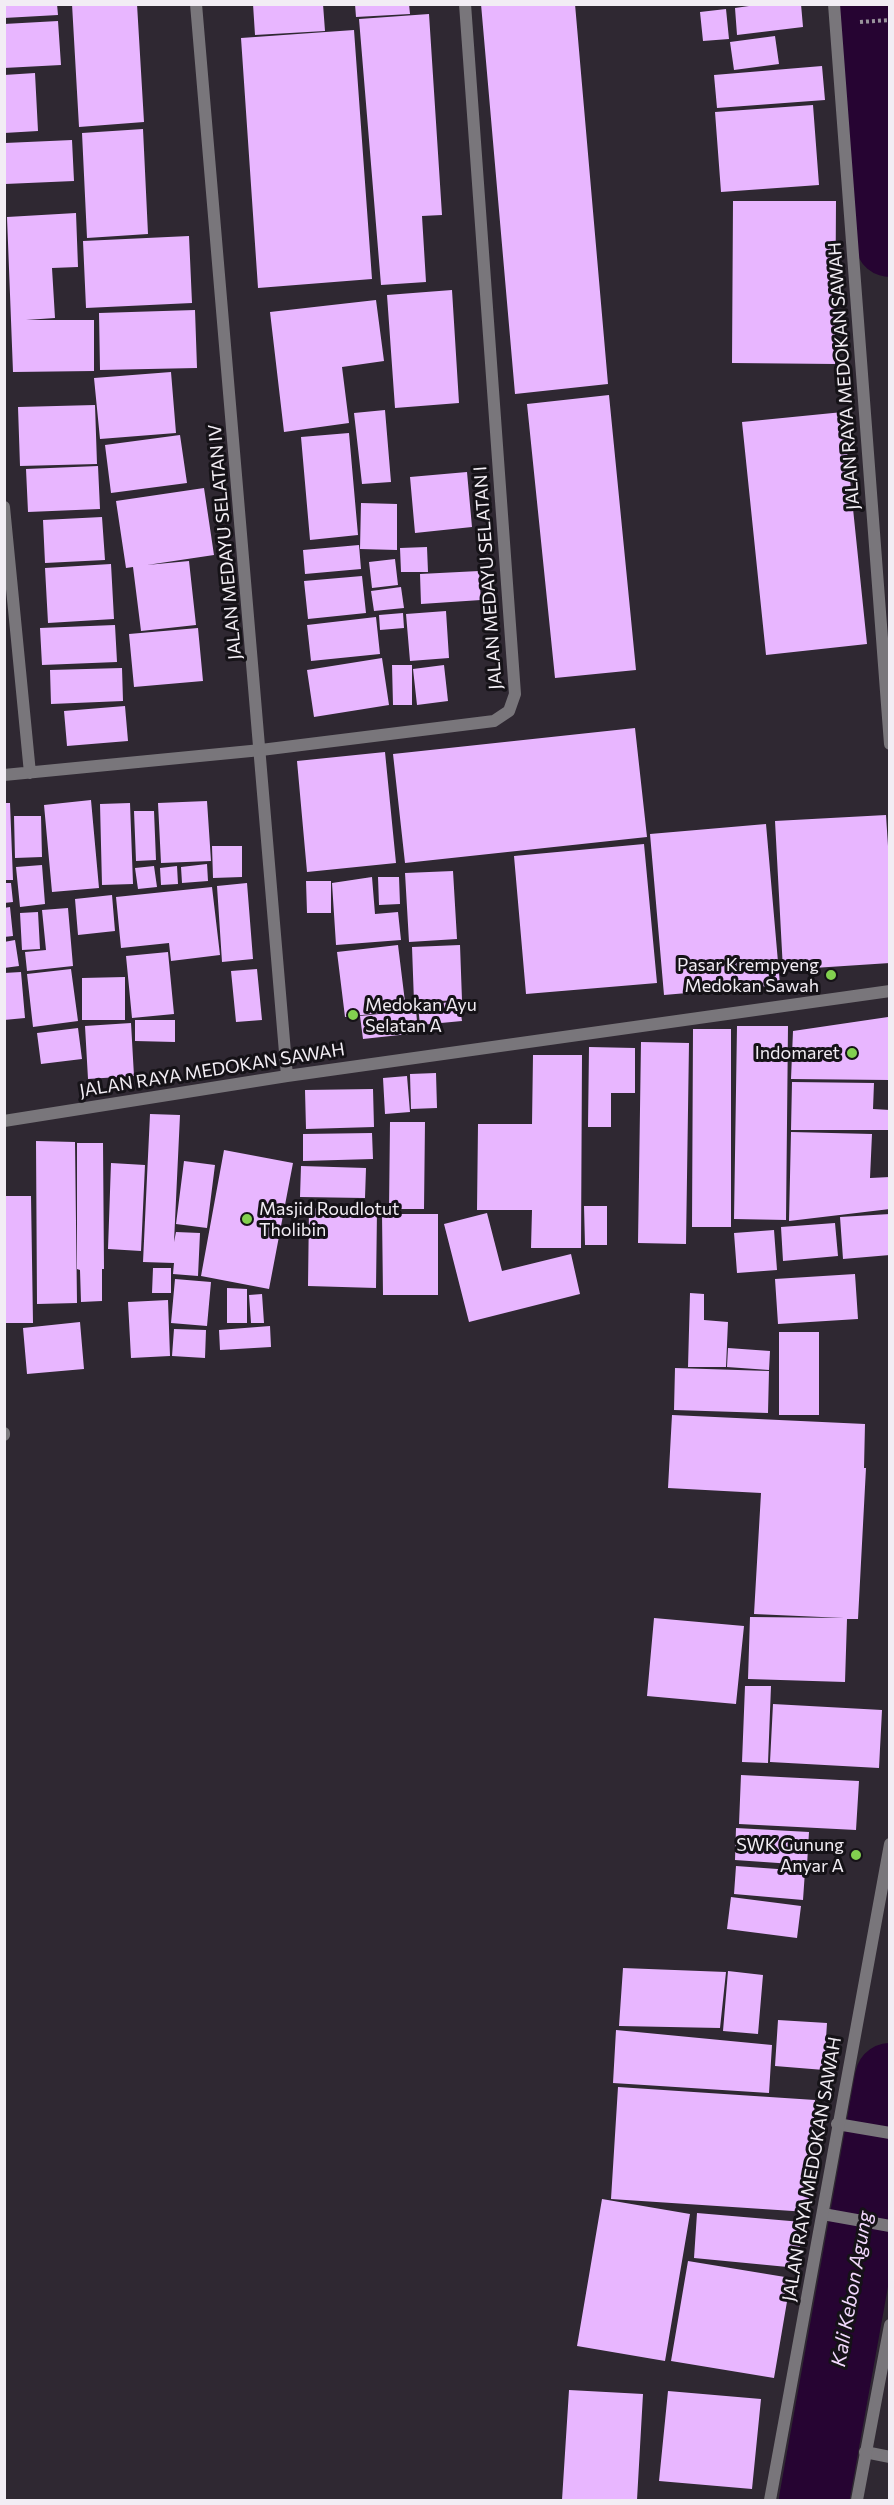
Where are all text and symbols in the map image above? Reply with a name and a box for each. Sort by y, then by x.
street label: JALAN RAYA MEDOKAN SAWAH [824,241,864,511]
street label: JALAN MEDAYU SELATAN IV [204,423,246,661]
street label: JALAN MEDAYU SELATAN I [469,466,507,690]
place label: Pasar Krempyeng Medokan Sawah [677,954,819,996]
marker: Pasar Krempyeng Medokan Sawah [824,968,838,982]
place label: Medokan Ayu Selatan A [365,994,477,1036]
marker: Medokan Ayu Selatan A [346,1008,360,1022]
street label: JALAN RAYA MEDOKAN SAWAH [78,1038,346,1102]
place label: Indomaret [755,1042,840,1064]
marker: Indomaret [845,1046,859,1060]
place label: Masjid Roudlotut Tholibin [259,1198,399,1240]
marker: Masjid Roudlotut Tholibin [240,1212,254,1226]
place label: SWK Gunung Anyar A [736,1834,844,1876]
marker: SWK Gunung Anyar A [849,1848,863,1862]
street label: JALAN RAYA MEDOKAN SAWAH [778,2035,846,2303]
water label: Kali Kebon Agung [826,2209,878,2369]

